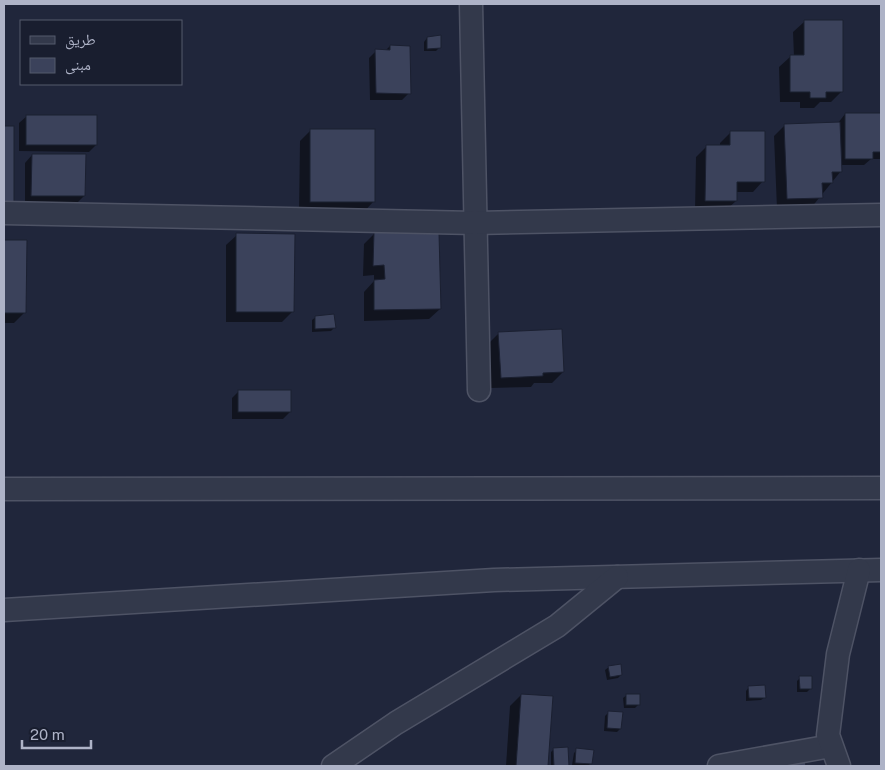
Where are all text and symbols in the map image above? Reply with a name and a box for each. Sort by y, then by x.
legend [20,20,182,85]
text: طريق [65,31,96,50]
text: مبنى [65,56,91,75]
scale bar [22,718,91,750]
text: 20 m [30,726,65,743]

